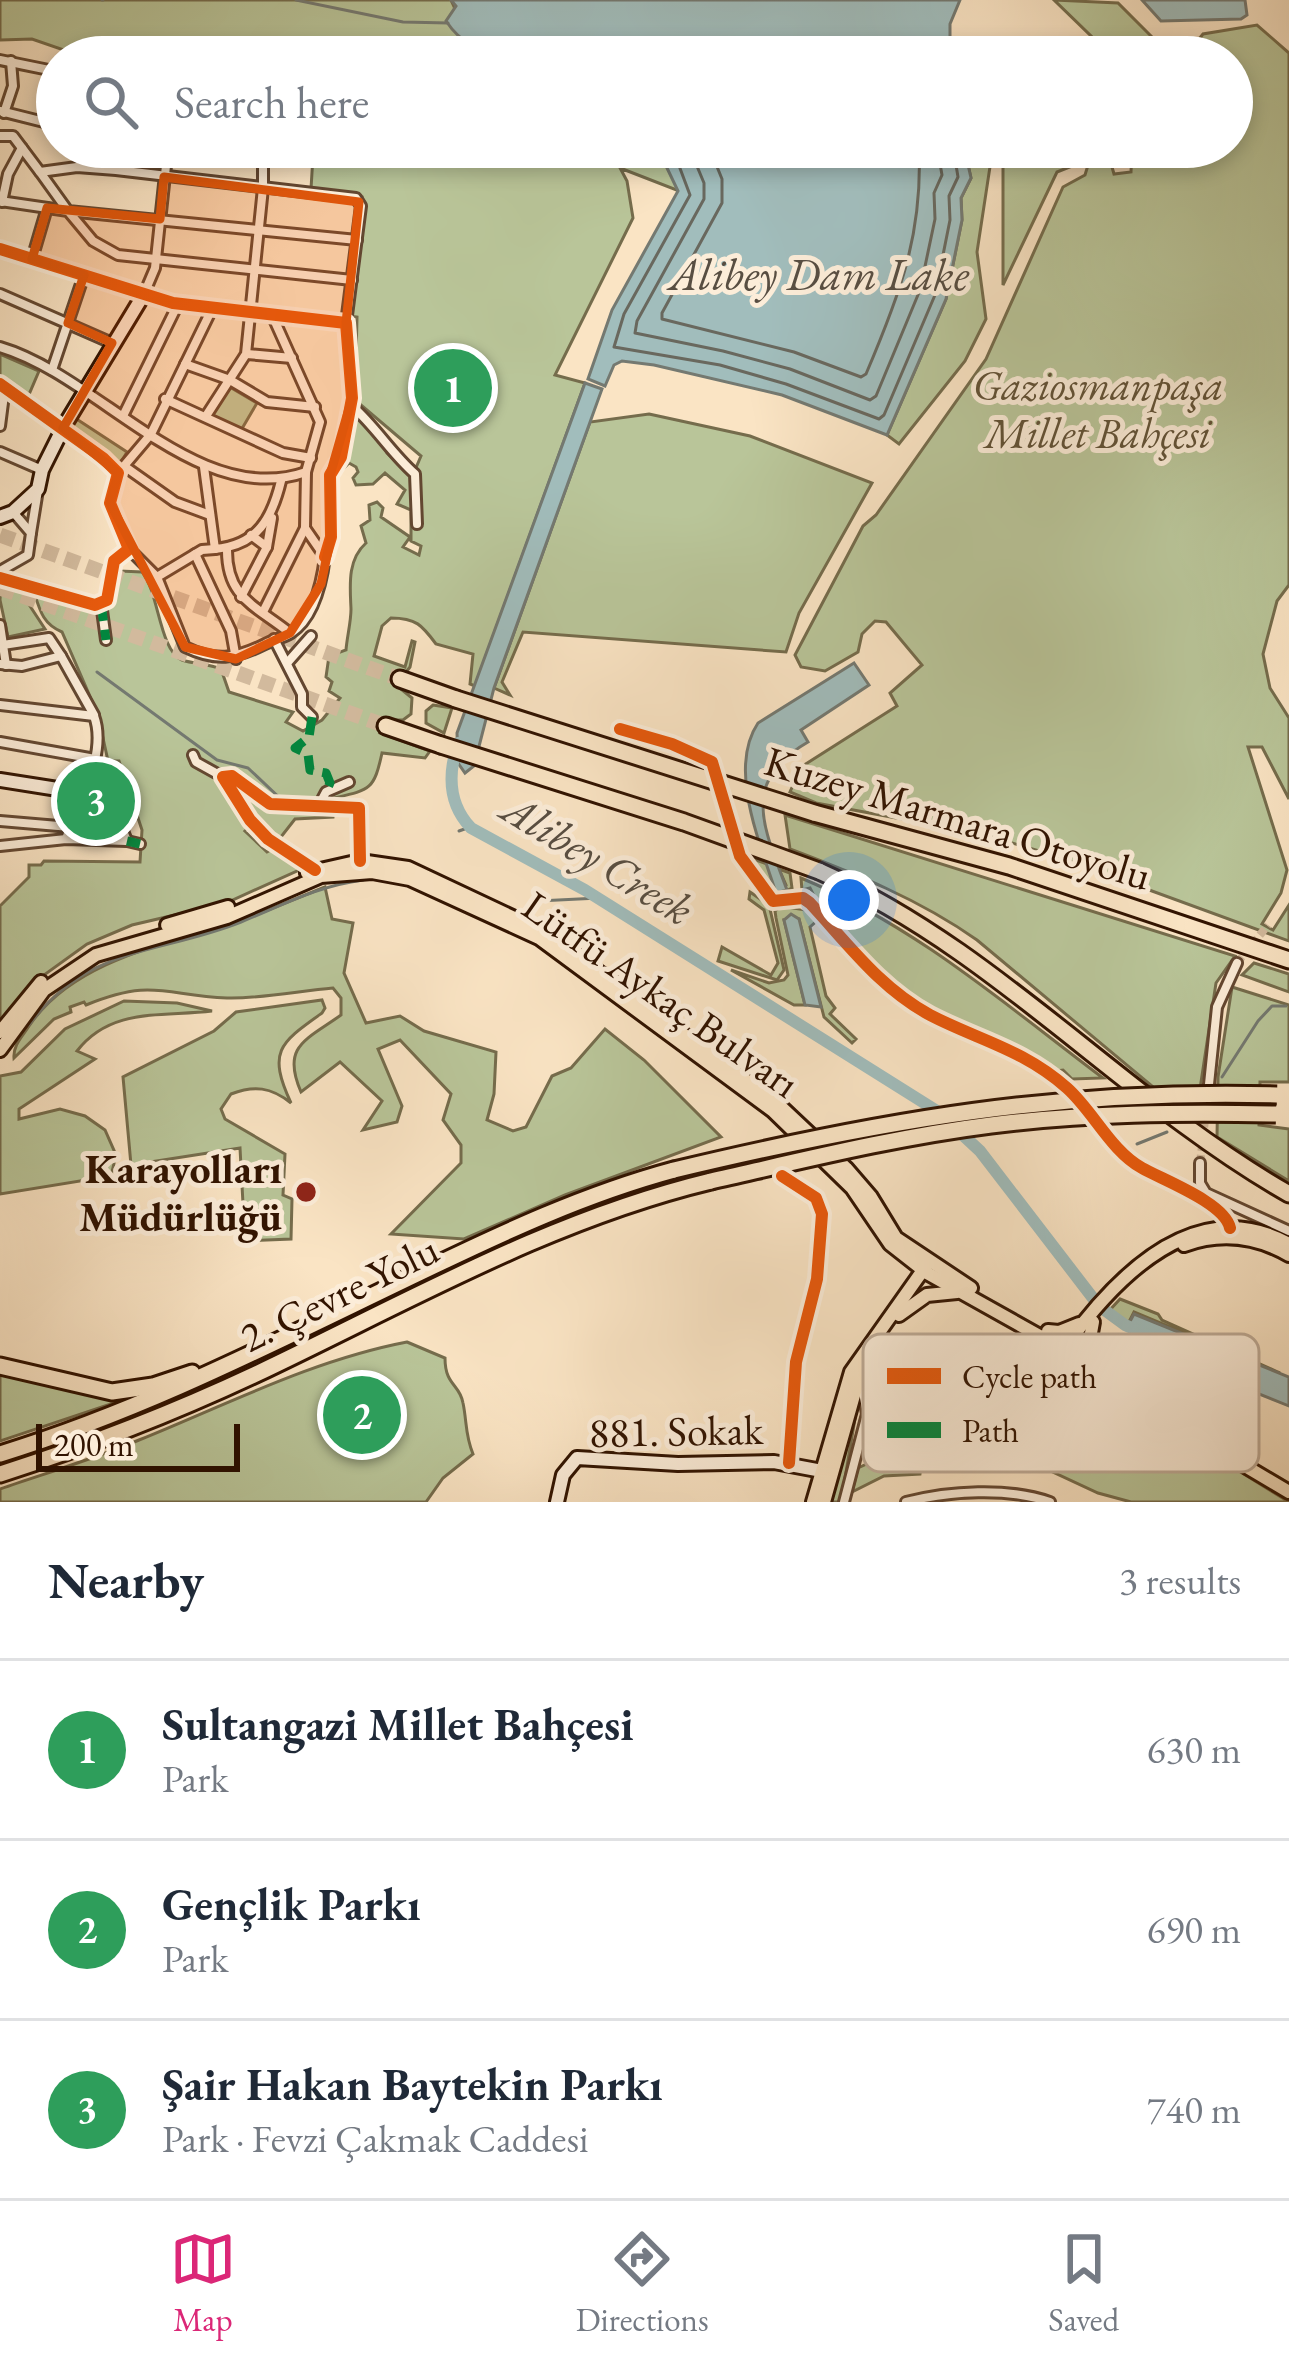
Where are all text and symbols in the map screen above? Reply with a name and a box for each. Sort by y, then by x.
search box [36,36,1253,168]
icon: search [78,69,144,135]
text: Search here [174,73,369,131]
water label: Alibey Dam Lake [666,245,970,303]
pin: 1 [414,343,492,433]
park label: Gaziosmanpaşa Millet Bahçesi [972,358,1224,461]
street label: Kuzey Marmara Otoyolu [758,733,1158,903]
pin: 3 [57,756,135,846]
water label: Alibey Creek [489,777,704,938]
your location [819,870,879,930]
street label: Lütfü Aykaç Bulvarı [512,878,810,1110]
place label: Karayolları Müdürlüğü [79,1141,282,1244]
marker: Karayolları Müdürlüğü [293,1179,319,1205]
street label: 2. Çevre Yolu [231,1221,447,1365]
legend [863,1334,1259,1472]
text: Cycle path [962,1355,1097,1398]
pin: 2 [323,1370,401,1460]
street label: 881. Sokak [588,1402,765,1460]
text: Path [962,1409,1019,1452]
scale bar [36,1418,240,1471]
text: 200 m [54,1423,134,1466]
text: Nearby [48,1547,204,1613]
text: 3 results [1119,1555,1241,1606]
text: Sultangazi Millet Bahçesi [162,1695,633,1753]
text: 1 [77,1724,97,1775]
text: 630 m [1147,1724,1241,1775]
text: Park [162,1753,228,1804]
text: Gençlik Parkı [162,1875,420,1933]
text: 2 [77,1904,97,1955]
text: 690 m [1147,1904,1241,1955]
text: Park [162,1933,228,1984]
text: Şair Hakan Baytekin Parkı [162,2055,663,2113]
text: 3 [77,2084,97,2135]
text: 740 m [1147,2084,1241,2135]
text: Park · Fevzi Çakmak Caddesi [162,2113,589,2164]
tab: Map [170,2226,236,2341]
tab: Directions [576,2226,709,2341]
tab: Saved [1048,2226,1119,2341]

